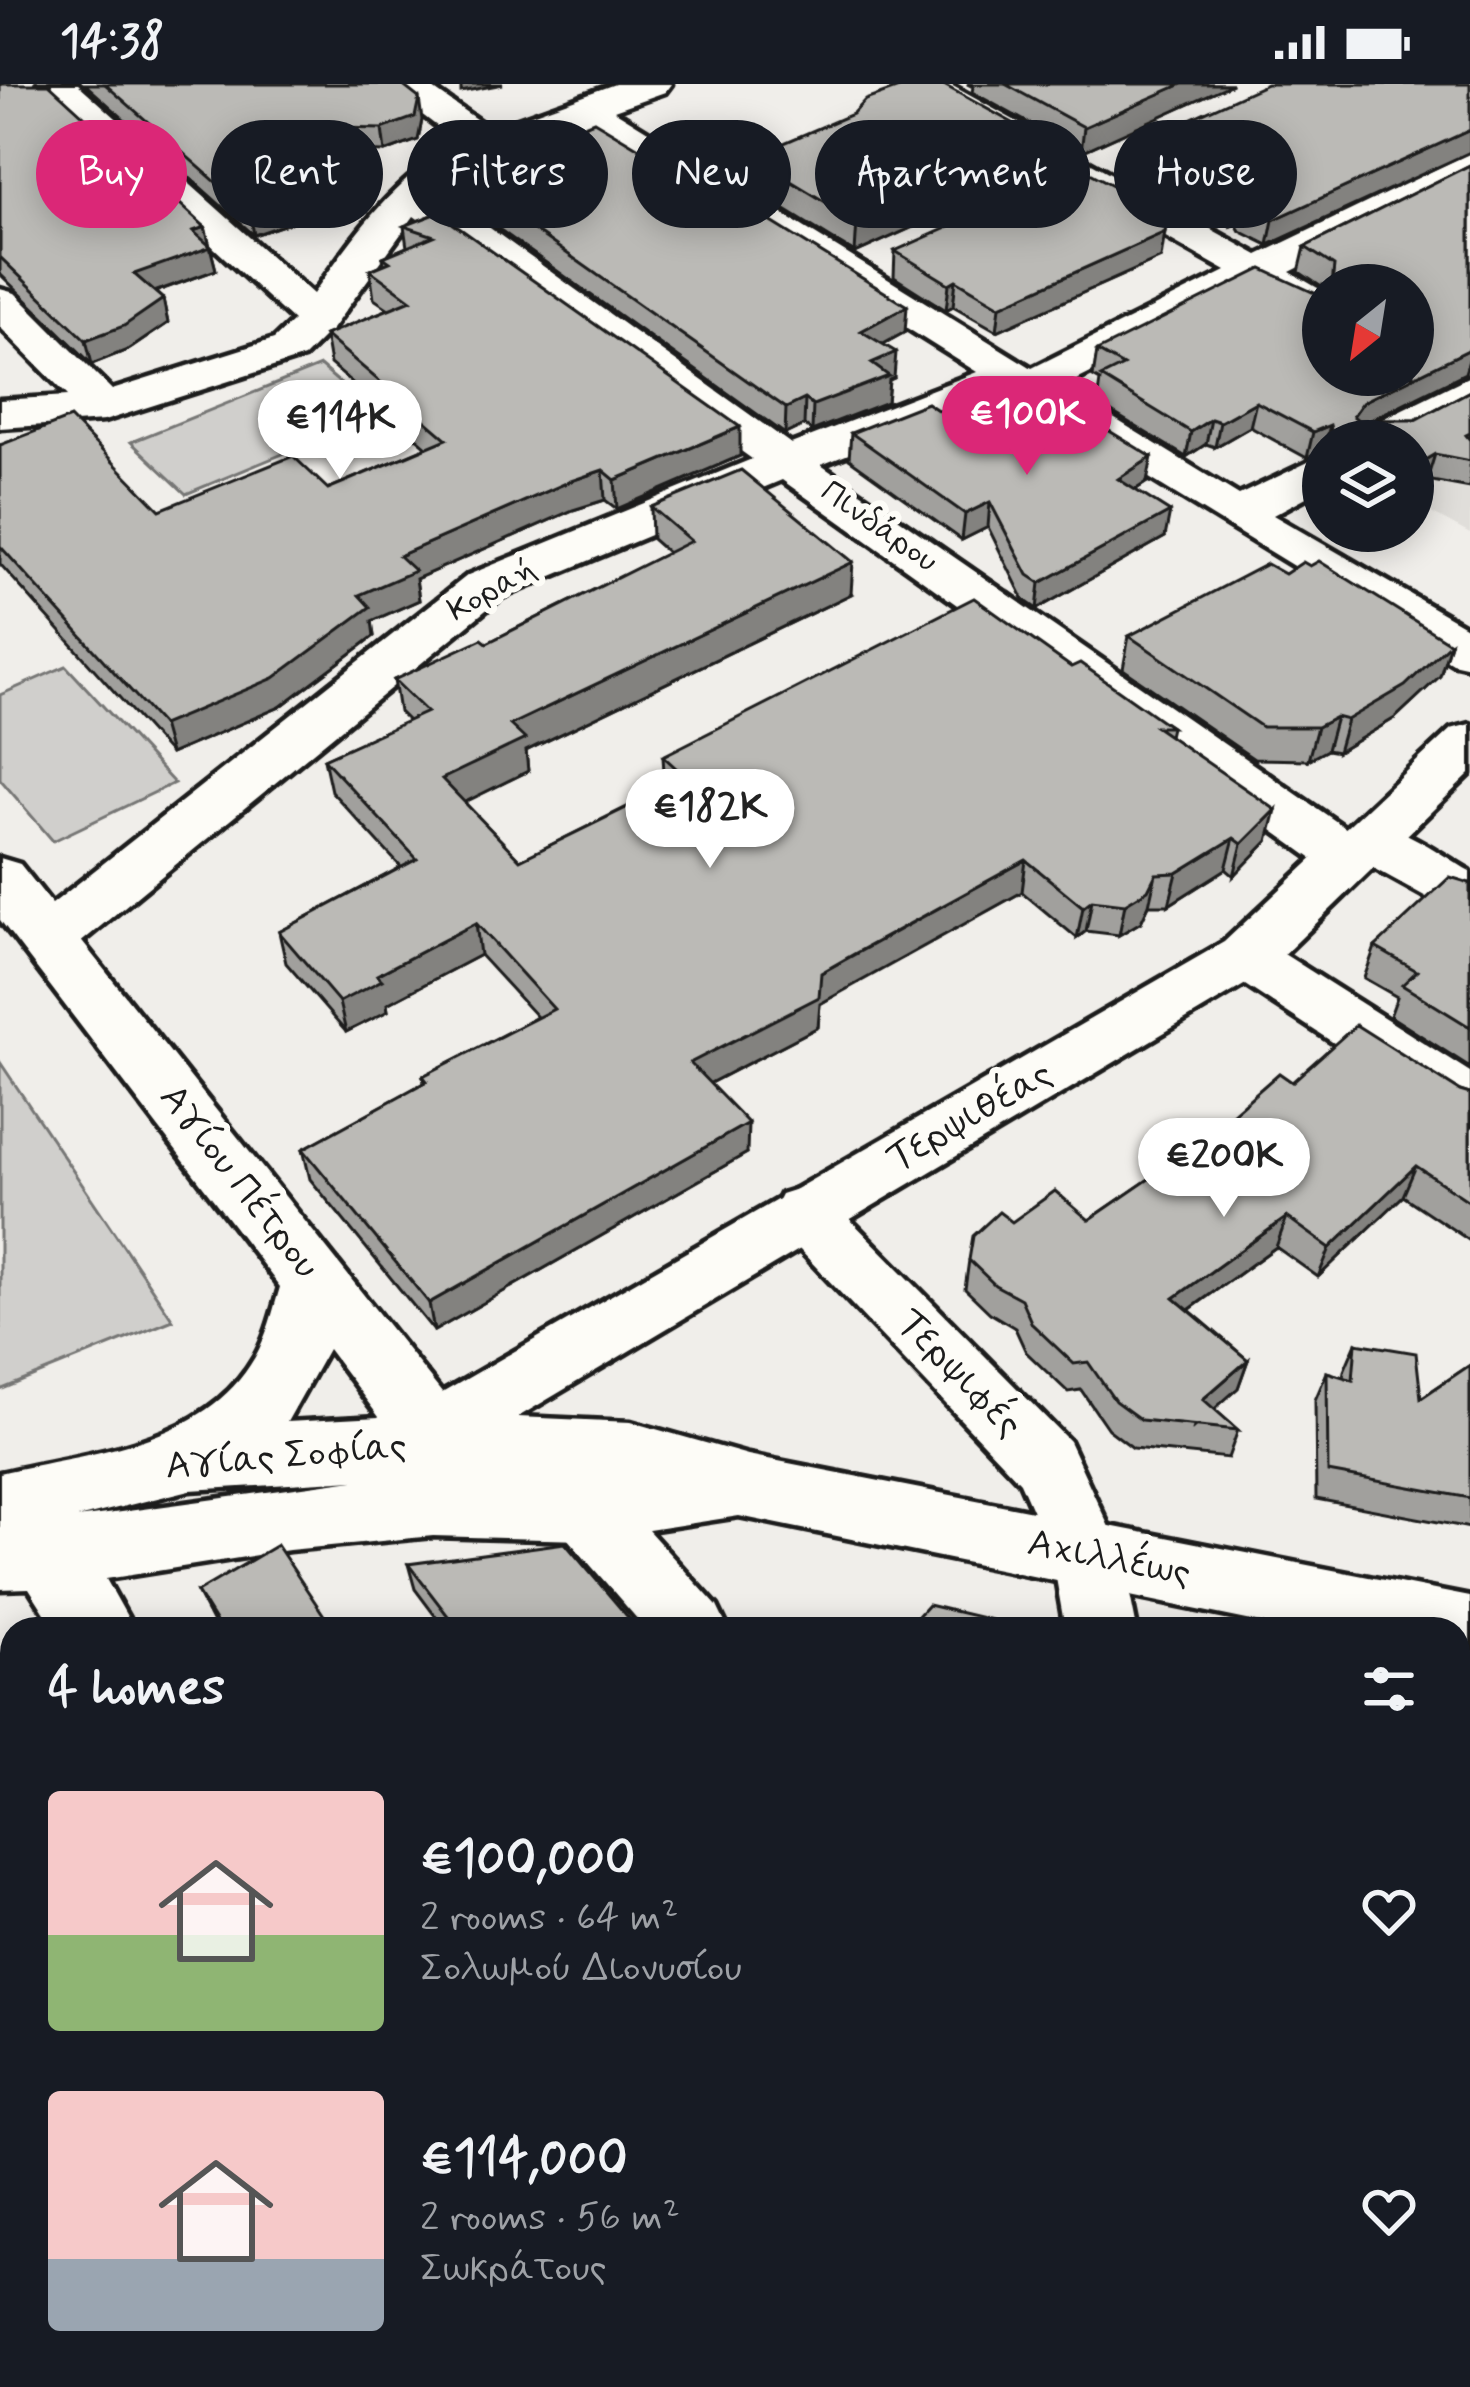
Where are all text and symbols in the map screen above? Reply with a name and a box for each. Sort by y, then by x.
text: 14:38 [60,13,164,72]
chip: Buy [36,120,187,228]
chip: Rent [211,120,383,228]
chip: Filters [407,120,608,228]
chip: New [632,120,791,228]
chip: Apartment [815,120,1090,228]
chip: House [1114,120,1297,228]
north arrow [1302,264,1434,396]
map controls [1302,264,1434,552]
pin: €100K [943,376,1111,478]
pin: €114K [256,380,424,482]
text: €100K [969,389,1085,440]
text: €114K [285,393,395,444]
button: layers [1302,420,1434,552]
street label: Πινδάρου [812,471,946,583]
street label: Κοραή [440,547,544,633]
pin: €182K [626,769,794,871]
text: €182K [652,782,768,833]
street label: Τερψιθέας [878,1049,1062,1185]
street label: Αγίου Πέτρου [147,1074,331,1290]
pin: €200K [1140,1118,1308,1220]
text: €200K [1165,1131,1283,1182]
street label: Τερψιφές [885,1298,1033,1450]
street label: Αγίας Σοφίας [163,1421,409,1493]
street label: Αχιλλέως [1023,1518,1195,1600]
text: 4 homes [48,1656,225,1722]
icon: filters [1356,1656,1422,1722]
text: €100,000 [420,1827,635,1893]
icon: home [144,1839,288,1983]
icon: heart [1356,1878,1422,1944]
text: 2 rooms · 64 m² [420,1893,678,1944]
text: Σολωμού Διονυσίου [420,1944,742,1995]
text: €114,000 [420,2127,628,2193]
icon: home [144,2139,288,2283]
icon: heart [1356,2178,1422,2244]
text: 2 rooms · 56 m² [420,2193,680,2244]
text: Σωκράτους [420,2244,607,2295]

